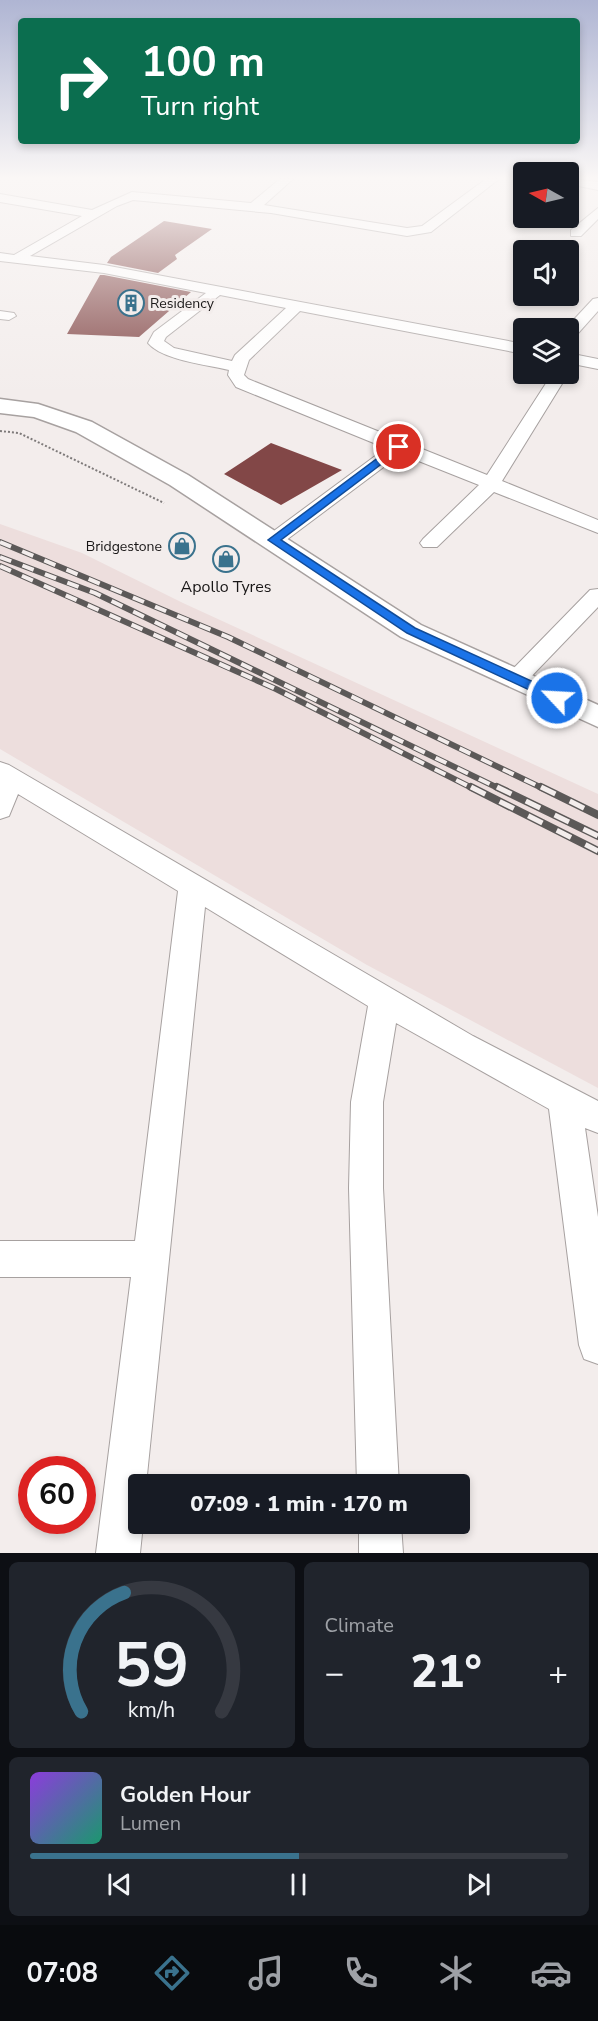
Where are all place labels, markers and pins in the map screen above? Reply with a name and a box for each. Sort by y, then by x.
building icon: Residency [116,288,146,318]
place label: Residency [150,294,215,313]
pin [373,421,424,472]
shop icon: Bridgestone [167,531,197,561]
place label: Bridgestone [86,537,162,556]
shop icon: Apollo Tyres [211,544,241,574]
place label: Apollo Tyres [181,576,271,598]

